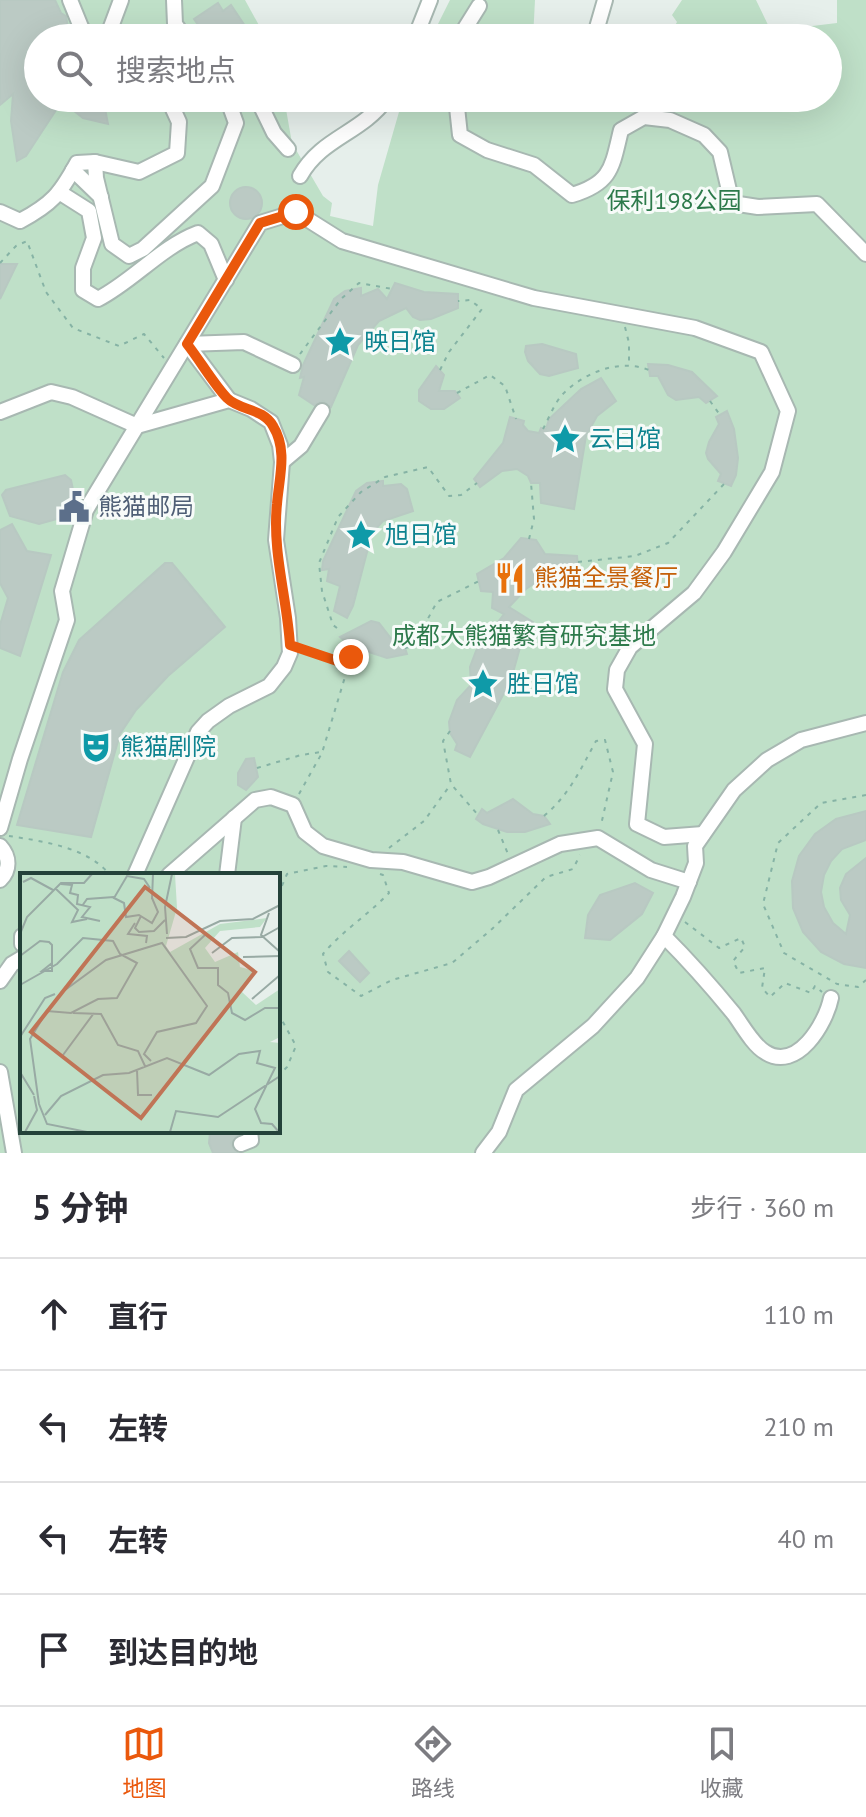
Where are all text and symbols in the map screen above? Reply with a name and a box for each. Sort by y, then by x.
search box [24,24,842,112]
icon: search [52,46,96,90]
text: 搜索地点 [116,50,236,89]
park label: 保利198公园 [606,185,742,216]
route start [278,194,314,230]
place icon: 映日馆 [323,325,357,359]
place label: 映日馆 [364,326,436,357]
place icon: 云日馆 [548,422,582,456]
place label: 云日馆 [589,423,661,454]
public building icon: 熊猫邮局 [57,490,91,524]
place label: 熊猫邮局 [98,491,194,522]
place icon: 旭日馆 [344,518,378,552]
place label: 旭日馆 [385,519,457,550]
restaurant icon: 熊猫全景餐厅 [493,561,527,595]
place label: 熊猫全景餐厅 [534,562,678,593]
park label: 成都大熊猫繁育研究基地 [392,620,656,651]
route end [333,639,369,675]
place icon: 胜日馆 [466,667,500,701]
place label: 胜日馆 [507,668,579,699]
theatre icon: 熊猫剧院 [79,730,113,764]
place label: 熊猫剧院 [120,731,216,762]
inset map [20,873,280,1133]
text: 5 分钟 [32,1185,128,1229]
text: 步行 · 360 m [691,1191,834,1224]
icon: ahead [32,1292,76,1336]
text: 直行 [108,1296,168,1335]
text: 110 m [763,1298,834,1331]
icon: left [32,1404,76,1448]
text: 左转 [108,1408,168,1447]
text: 210 m [763,1410,834,1443]
icon: left [32,1516,76,1560]
text: 左转 [108,1520,168,1559]
text: 40 m [778,1522,834,1555]
icon: arrive [32,1628,76,1672]
text: 到达目的地 [108,1632,258,1671]
tab: 地图 [122,1722,166,1802]
tab: 路线 [411,1722,455,1802]
tab: 收藏 [700,1722,744,1802]

